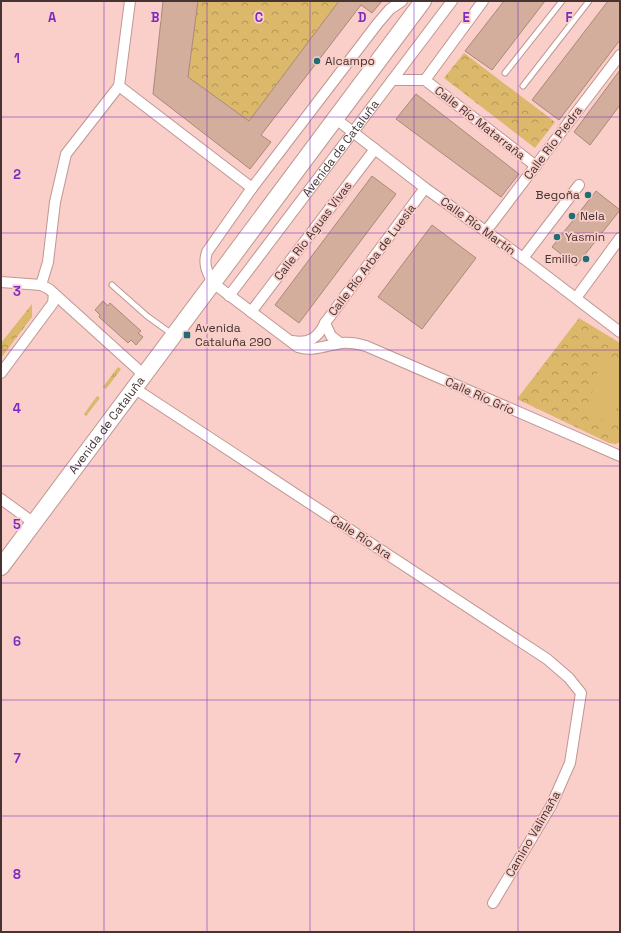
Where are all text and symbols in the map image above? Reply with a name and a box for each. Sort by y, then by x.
text: A [48,9,57,26]
text: B [151,9,160,26]
text: C [255,9,263,26]
text: D [358,9,367,26]
text: E [462,9,470,26]
text: F [566,9,573,26]
text: 1 [14,50,20,67]
place label: Alcampo [325,53,375,69]
marker: Alcampo [312,56,322,66]
street label: Calle Río Matarraña [431,83,529,164]
street label: Avenida de Cataluña [299,96,383,200]
street label: Calle Río Piedra [520,103,586,183]
text: 2 [13,166,21,183]
street label: Calle Río Aguas Vivas [270,178,356,284]
place label: Begoña [536,187,580,203]
marker: Begoña [583,190,593,200]
street label: Calle Río Martín [437,193,519,259]
street label: Calle Río Arba de Luesia [325,201,419,319]
place label: Nela [580,208,605,224]
marker: Nela [567,211,577,221]
place label: Yasmin [565,229,605,245]
marker: Yasmin [552,232,562,242]
place label: Emilio [545,251,578,267]
marker: Emilio [581,254,591,264]
text: 3 [13,283,21,300]
place label: Avenida Cataluña 290 [195,320,271,350]
marker: Avenida Cataluña 290 [182,330,192,340]
street label: Avenida de Cataluña [65,373,149,477]
street label: Calle Río Grío [443,374,517,418]
text: 4 [13,400,21,417]
street label: Calle Río Ara [327,511,395,563]
text: 5 [13,516,21,533]
text: 6 [13,633,21,650]
text: 7 [13,750,21,767]
street label: Camino Valimaña [502,788,564,880]
text: 8 [13,866,21,883]

